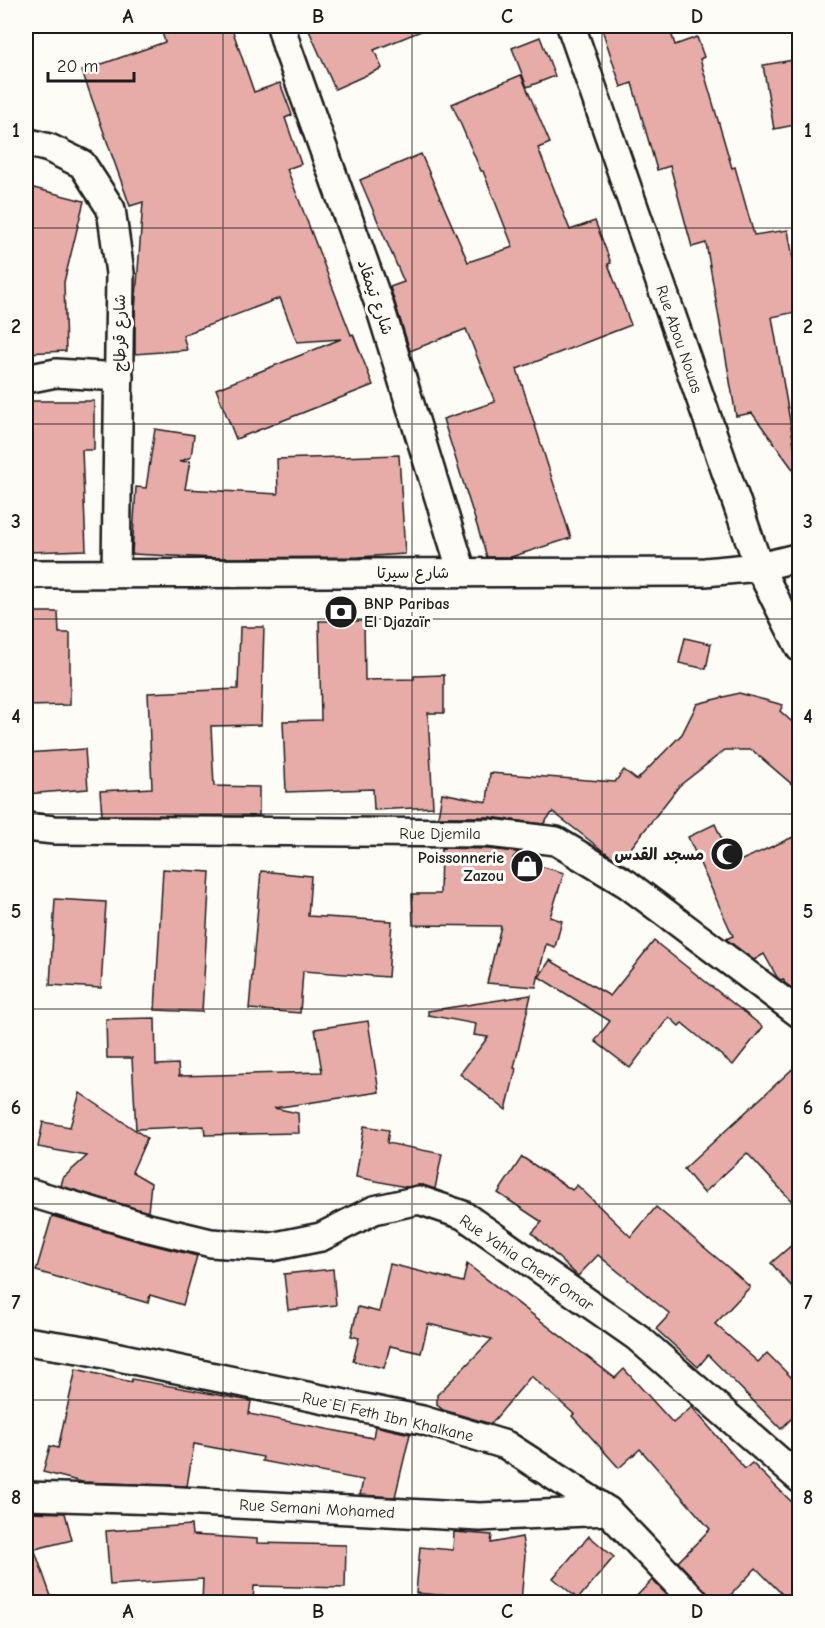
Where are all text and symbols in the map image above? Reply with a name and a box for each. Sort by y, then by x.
text: A [122,5,134,28]
text: B [312,5,324,28]
text: C [501,5,513,28]
text: D [691,5,703,28]
scale bar [48,45,134,83]
text: 20 m [57,56,98,77]
text: 1 [12,119,20,142]
text: 1 [804,119,812,142]
street label: شارع تيمقاد [352,257,396,338]
street label: Rue Abou Nouas [652,283,706,396]
street label: شارع قرطاج [111,294,131,372]
text: 2 [11,315,21,338]
text: 2 [803,315,813,338]
text: 3 [11,510,21,533]
text: 3 [803,510,813,533]
street label: شارع سيرتا [377,564,449,584]
bank icon: BNP Paribas El Djazaïr [323,594,359,630]
place label: BNP Paribas El Djazaïr [364,595,450,631]
text: 4 [11,705,21,728]
text: 4 [803,705,813,728]
street label: Rue Djemila [399,825,481,843]
mosque icon: مسجد القدس [709,836,745,872]
place label: مسجد القدس [615,846,704,864]
shop icon: Poissonnerie Zazou [509,848,545,884]
place label: Poissonnerie Zazou [418,849,504,885]
text: 5 [11,900,21,923]
text: 5 [803,900,813,923]
text: 6 [11,1096,21,1119]
text: 6 [803,1096,813,1119]
street label: Rue Yahia Cherif Omar [456,1211,598,1315]
text: 7 [12,1291,21,1314]
text: 7 [804,1291,813,1314]
street label: Rue El Feth Ibn Khalkane [300,1388,475,1445]
text: 8 [11,1486,21,1509]
text: 8 [803,1486,813,1509]
street label: Rue Semani Mohamed [239,1496,395,1522]
text: A [122,1600,134,1623]
text: B [312,1600,324,1623]
text: C [501,1600,513,1623]
text: D [691,1600,703,1623]

